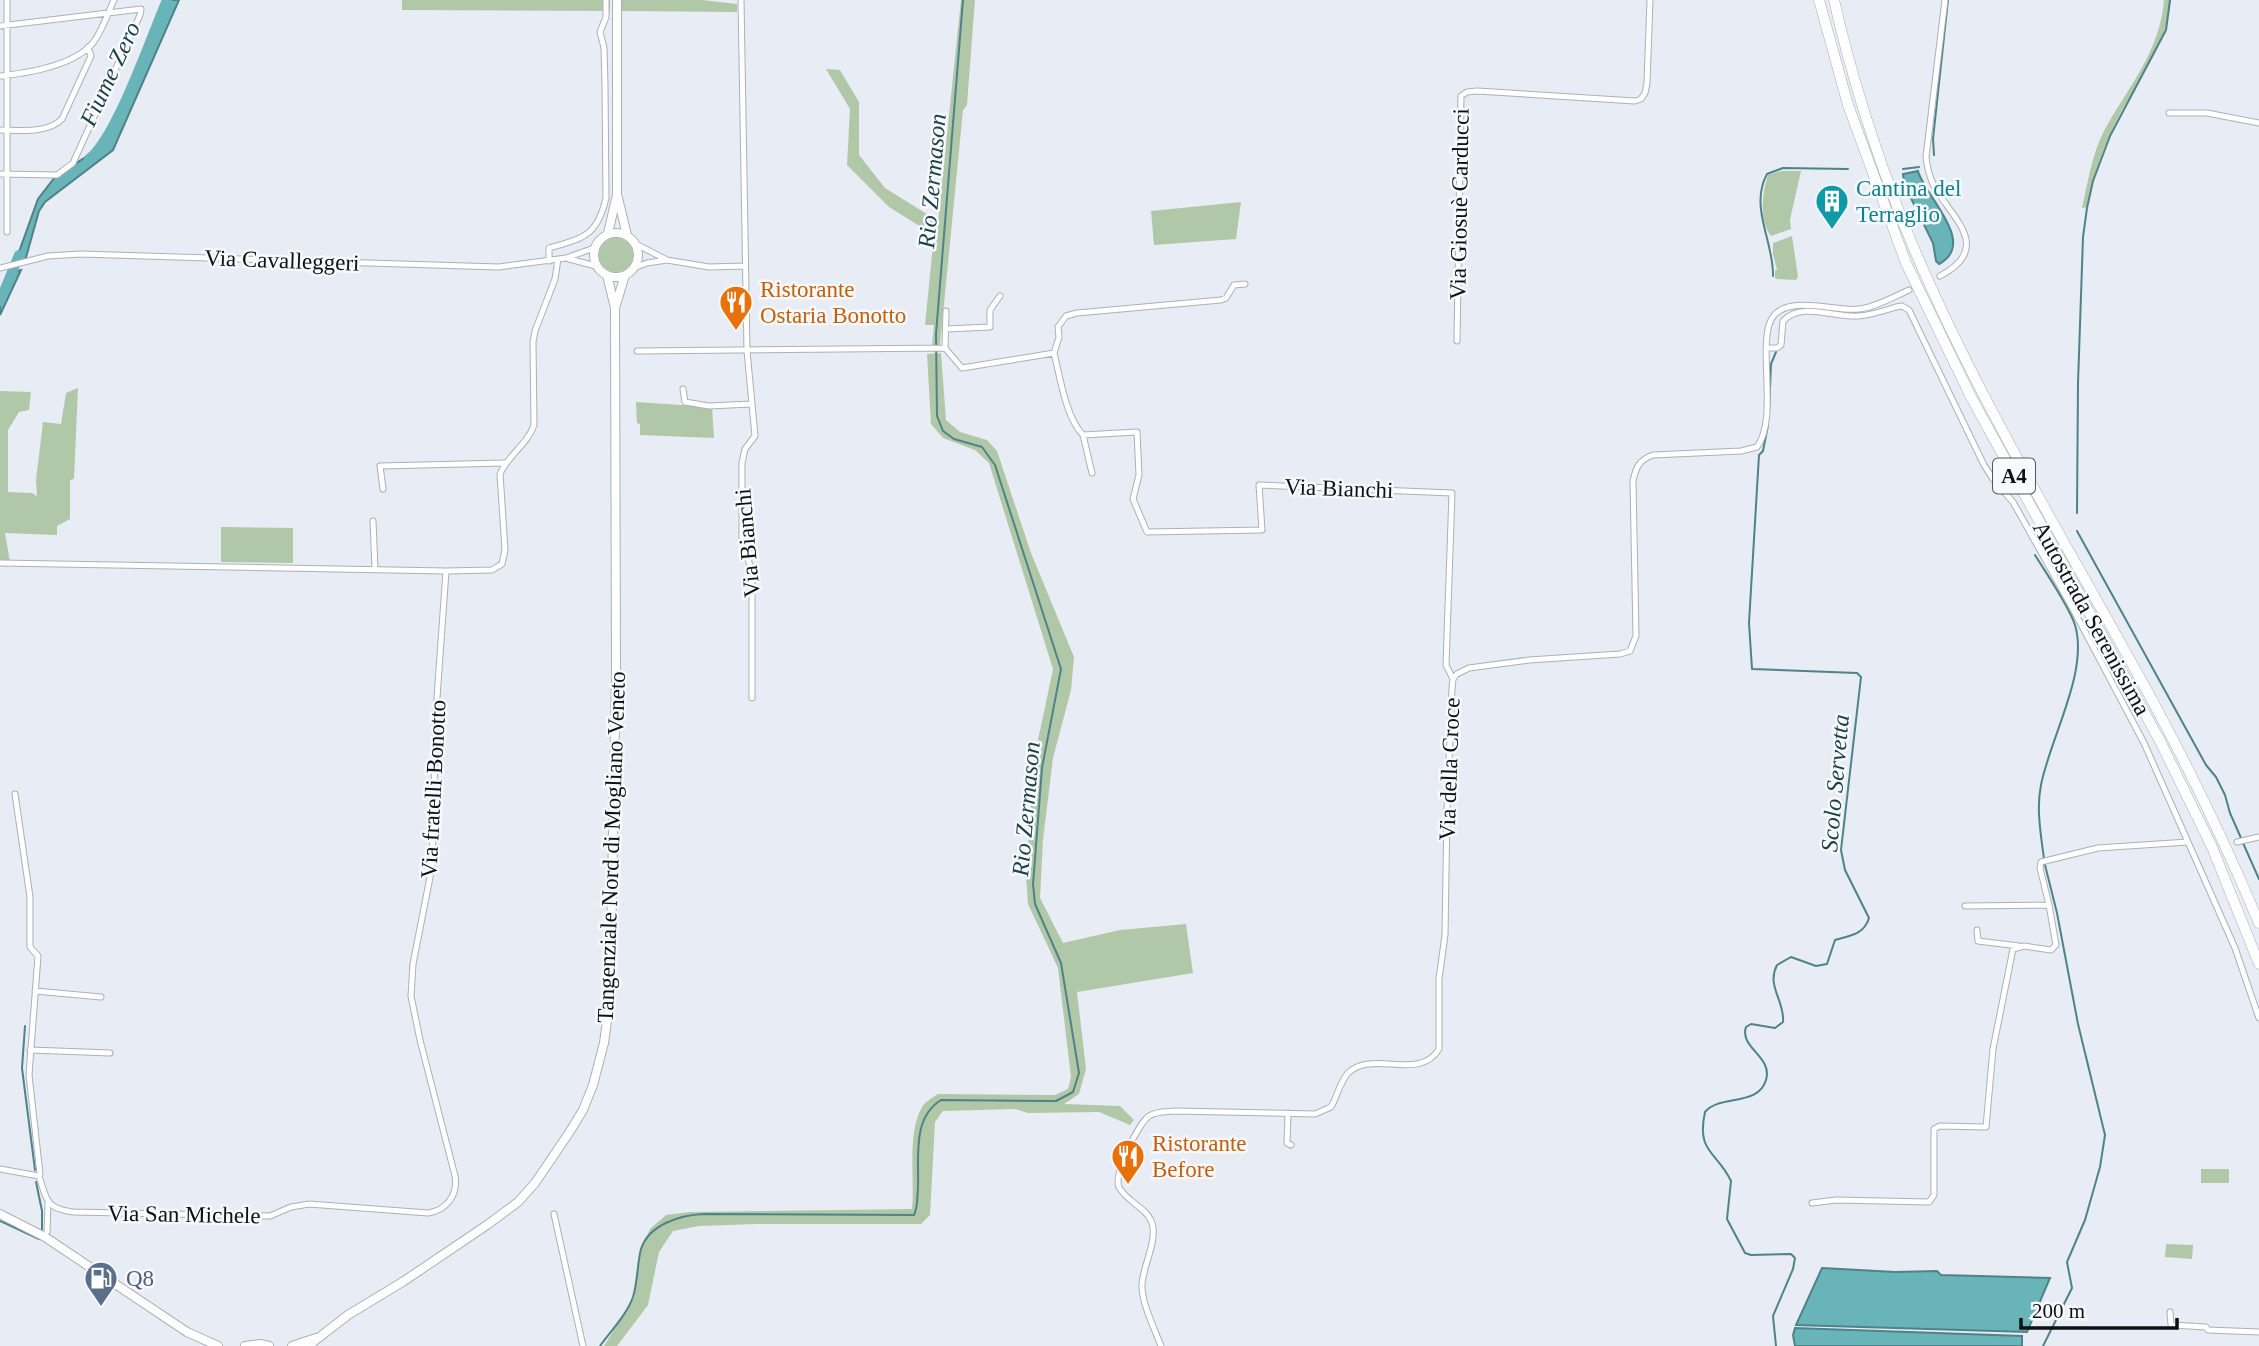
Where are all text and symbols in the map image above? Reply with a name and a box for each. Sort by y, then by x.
water label: Fiume Zero [74,18,145,131]
street label: Via Giosuè Carducci [1445,108,1474,300]
water label: Rio Zermason [913,112,951,251]
place label: Cantina del Terraglio [1856,176,1961,227]
building icon: Cantina del Terraglio [1813,182,1851,231]
street label: Via Cavalleggeri [204,245,360,276]
place label: Ristorante Ostaria Bonotto [760,277,906,328]
restaurant icon: Ristorante Ostaria Bonotto [717,283,755,332]
road number: A4 [1993,458,2035,494]
street label: Via Bianchi [1284,474,1394,503]
street label: Via Bianchi [730,488,765,598]
street label: Autostrada Serenissima [2028,517,2155,720]
street label: Tangenziale Nord di Mogliano Veneto [593,671,630,1023]
street label: Via della Croce [1435,697,1464,841]
street label: Via fratelli Bonotto [416,699,451,879]
water label: Scolo Servetta [1816,713,1854,853]
water label: Rio Zermason [1007,740,1045,879]
place label: Ristorante Before [1152,1131,1247,1182]
restaurant icon: Ristorante Before [1109,1137,1147,1186]
street label: Via San Michele [107,1201,261,1228]
fuel station icon: Q8 [82,1259,120,1308]
place label: Q8 [126,1266,154,1291]
scale bar [2021,1286,2177,1330]
text: 200 m [2032,1299,2085,1323]

